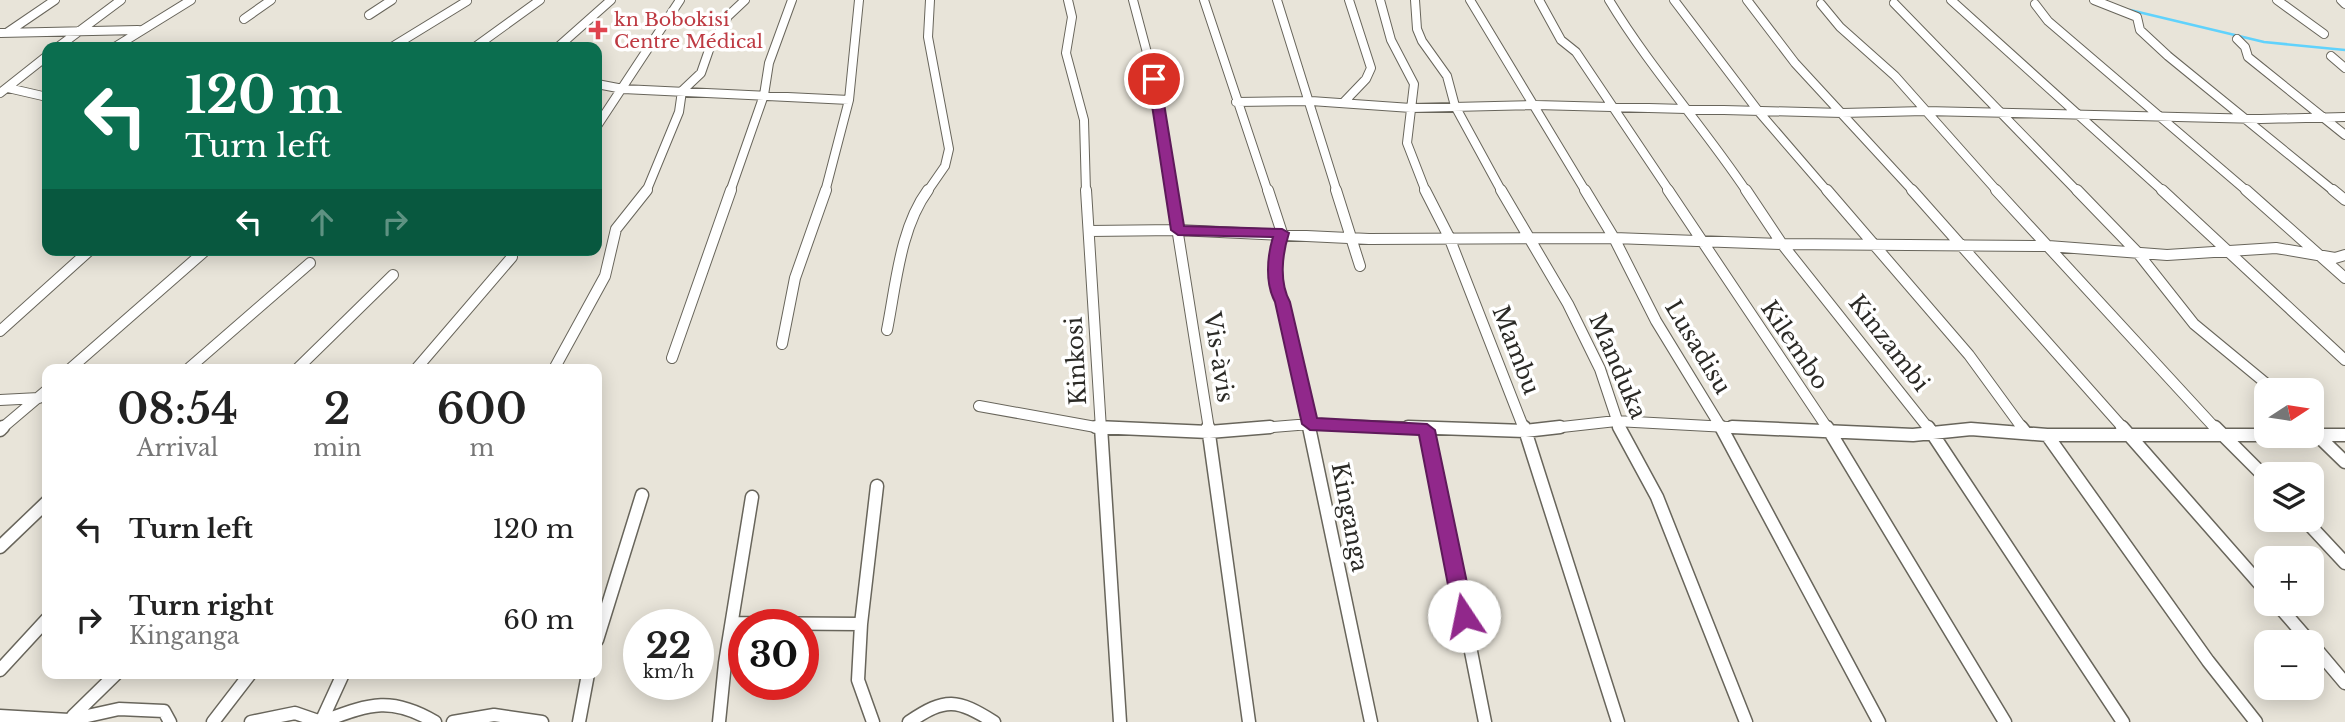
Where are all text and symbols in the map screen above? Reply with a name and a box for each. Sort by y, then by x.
place label: kn Bobokisi Centre Médical [614,8,763,53]
marker: kn Bobokisi Centre Médical [588,20,608,40]
pin [1124,49,1184,109]
icon: arrive [1135,60,1173,98]
text: 120 m [185,65,343,126]
icon: left [70,70,161,161]
text: Turn left [185,126,331,166]
icon: left [230,203,268,241]
icon: ahead [303,203,341,241]
icon: right [376,203,414,241]
street label: Kinzambi [1843,289,1935,397]
street label: Lusadisu [1659,295,1737,399]
street label: Kilembo [1755,295,1835,395]
street label: Mambu [1486,302,1546,398]
street label: Vis-àvis [1198,309,1240,404]
street label: Manduka [1583,309,1653,423]
street label: Kinkosi [1060,316,1092,406]
north arrow [2254,378,2324,448]
map controls [2254,378,2324,700]
text: 08:54 [117,383,238,435]
text: 2 [324,383,351,435]
text: 600 [437,383,527,435]
text: Arrival [137,434,218,462]
text: min [313,434,362,462]
text: m [469,434,494,462]
street label: Kinganga [1326,460,1374,574]
button: layers [2254,462,2324,532]
icon: left [70,510,108,548]
text: Turn left [129,513,253,545]
text: 120 m [492,513,574,545]
button: + [2254,546,2324,616]
position arrow [1427,579,1501,653]
text: Turn right [129,590,274,622]
icon: right [70,601,108,639]
text: 60 m [503,604,574,636]
speed limit sign: 30 [728,609,819,700]
text: Kinganga [129,622,240,650]
text: 22 [646,624,691,667]
button: − [2254,630,2324,700]
text: km/h [643,661,694,683]

